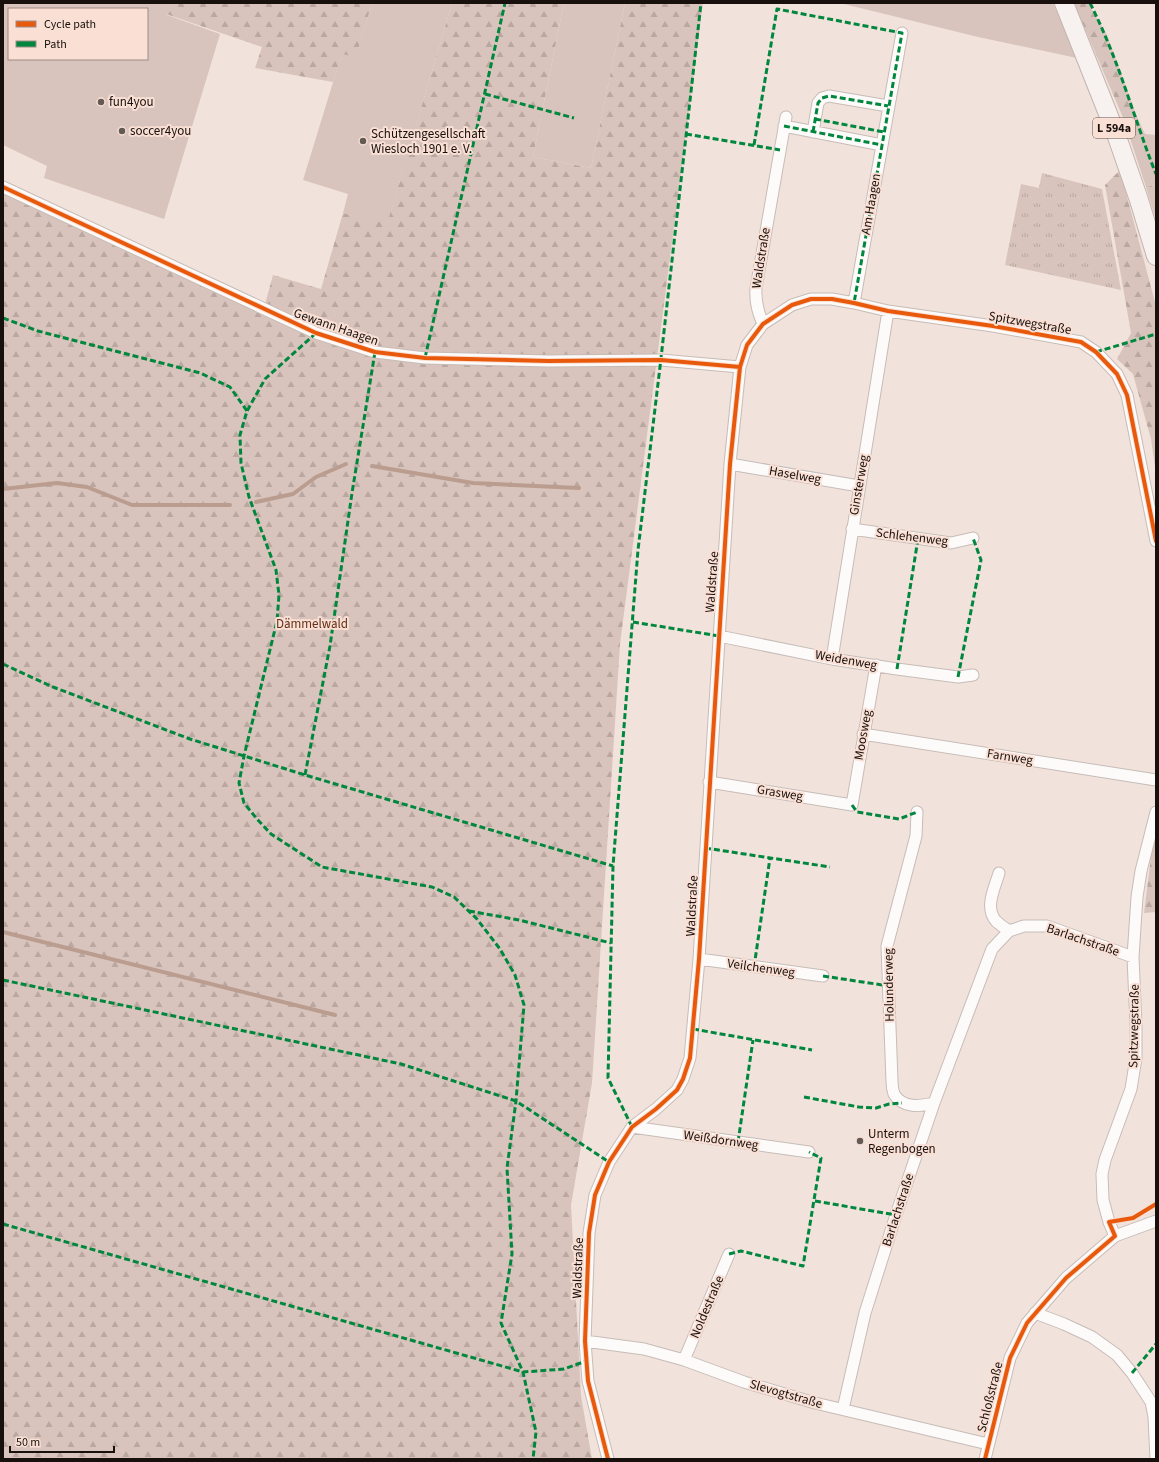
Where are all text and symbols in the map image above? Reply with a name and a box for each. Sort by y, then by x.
legend [8,8,148,60]
text: Cycle path [44,16,96,33]
text: Path [44,36,67,53]
place label: fun4you [109,93,154,111]
marker: fun4you [96,97,106,107]
road number: L 594a [1093,118,1135,138]
place label: soccer4you [130,122,191,140]
place label: Schützengesellschaft Wiesloch 1901 e. V. [371,125,486,158]
marker: soccer4you [117,126,127,136]
marker: Schützengesellschaft Wiesloch 1901 e. V. [358,136,368,146]
street label: Am Haagen [857,172,885,236]
street label: Waldstraße [747,226,775,290]
street label: Gewann Haagen [291,304,381,350]
street label: Spitzwegstraße [987,307,1073,339]
street label: Ginsterweg [845,453,873,517]
street label: Haselweg [768,462,823,488]
street label: Schlehenweg [875,524,950,550]
street label: Waldstraße [701,551,723,613]
park label: Dämmelwald [276,615,348,633]
street label: Weidenweg [814,646,879,674]
street label: Moosweg [850,708,876,762]
street label: Farnweg [986,744,1035,770]
street label: Grasweg [756,780,805,806]
street label: Waldstraße [681,875,703,937]
street label: Barlachstraße [1044,919,1122,961]
street label: Holunderweg [879,948,899,1022]
street label: Veilchenweg [726,954,796,982]
street label: Spitzwegstraße [1124,984,1144,1068]
place label: Unterm Regenbogen [868,1125,936,1158]
street label: Weißdornweg [682,1126,760,1154]
marker: Unterm Regenbogen [855,1136,865,1146]
street label: Barlachstraße [878,1171,918,1249]
street label: Waldstraße [568,1237,588,1299]
street label: Noldestraße [686,1273,728,1341]
street label: Schloßstraße [973,1360,1007,1434]
street label: Slevogtstraße [748,1375,824,1413]
scale bar [10,1428,114,1454]
text: 50 m [16,1434,40,1451]

